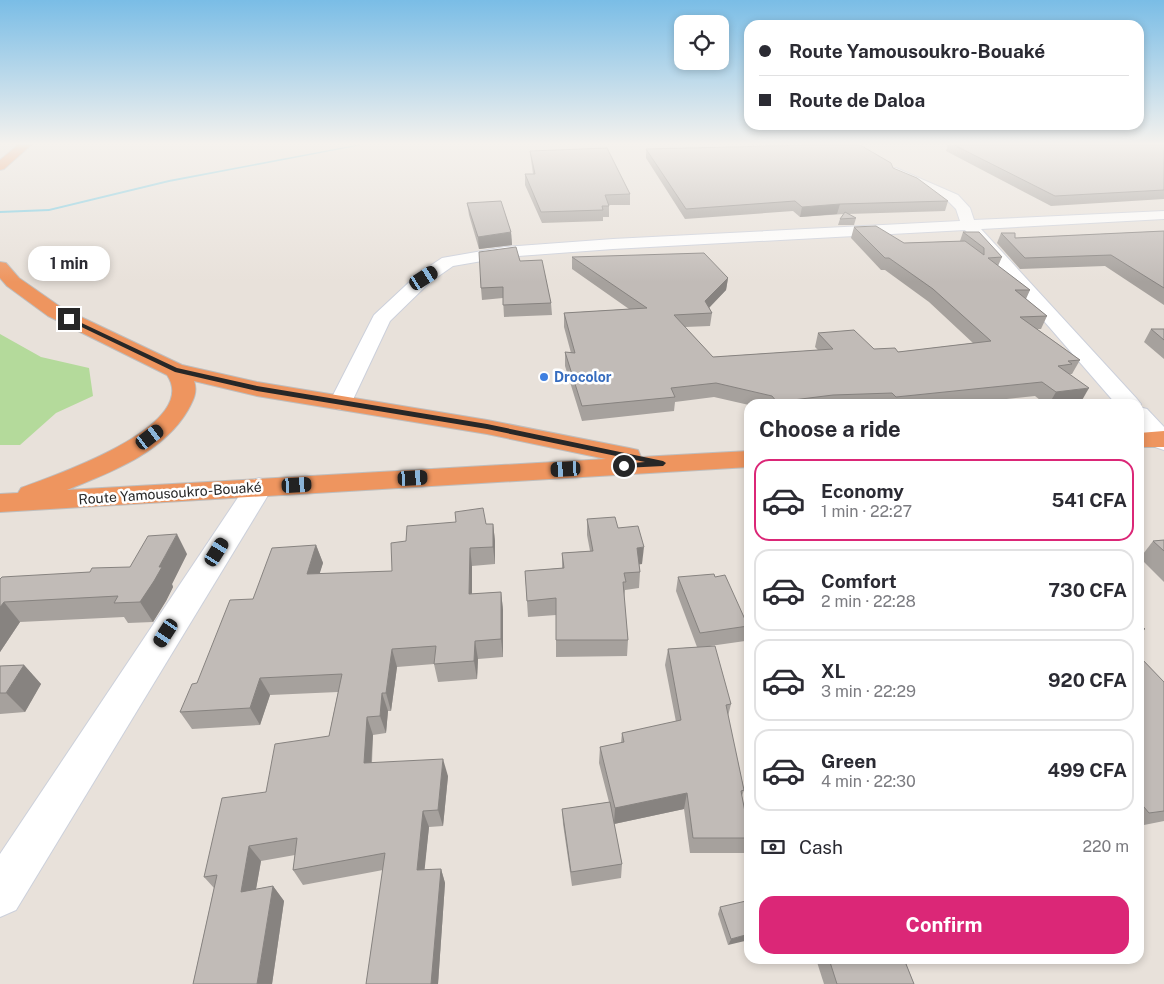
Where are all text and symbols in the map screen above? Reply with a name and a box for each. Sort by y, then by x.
map controls [674,15,729,70]
button: locate [674,15,729,70]
text: Route Yamousoukro-Bouaké [789,40,1045,62]
text: Route de Daloa [789,89,925,111]
callout: 1 min [28,246,110,282]
text: 1 min [50,254,88,273]
car [407,264,440,292]
route end [58,308,80,330]
place label: Drocolor [554,369,612,385]
marker: Drocolor [538,371,550,383]
text: Choose a ride [759,416,901,442]
car [133,422,166,452]
route start [613,455,635,477]
car [550,461,581,477]
car [397,470,428,486]
car [281,477,312,493]
icon: car [761,478,806,523]
street label: Route Yamousoukro-Bouaké [78,479,262,507]
text: Economy [821,480,904,502]
text: 541 CFA [1051,489,1127,511]
text: 1 min · 22:27 [821,502,912,521]
car [202,535,231,569]
icon: car [761,568,806,613]
text: Comfort [821,570,897,592]
text: 730 CFA [1048,579,1127,601]
text: 2 min · 22:28 [821,592,916,611]
car [151,616,180,650]
icon: car [761,658,806,703]
text: XL [821,660,846,682]
text: 920 CFA [1048,669,1127,691]
text: 3 min · 22:29 [821,682,916,701]
icon: car [761,748,806,793]
text: Green [821,750,876,772]
text: 499 CFA [1047,759,1127,781]
text: 4 min · 22:30 [821,772,916,791]
icon: cash [759,833,787,861]
text: Cash [799,836,843,858]
text: 220 m [1082,837,1129,856]
button: Confirm [759,896,1129,954]

